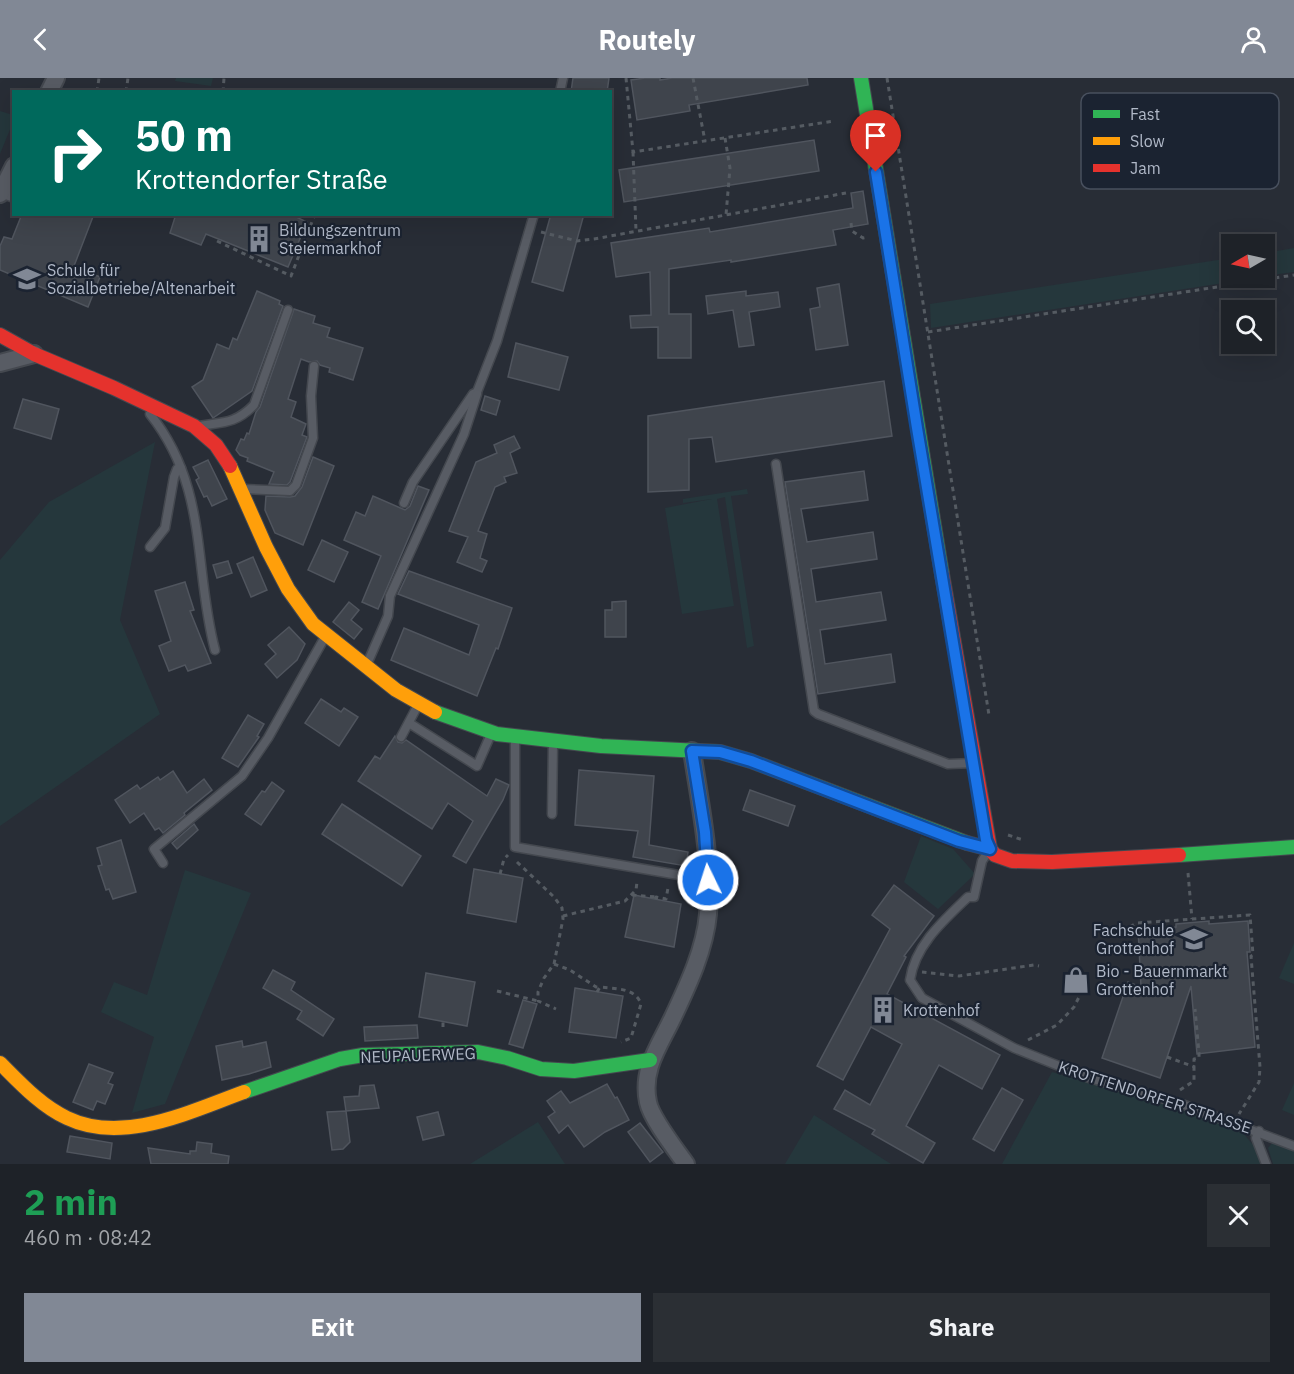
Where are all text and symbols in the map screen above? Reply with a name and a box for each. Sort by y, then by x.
text: Routely [599,22,695,57]
icon: back [24,23,57,56]
icon: person [1237,23,1270,56]
legend [1081,93,1279,189]
text: Fast [1130,104,1160,124]
text: 50 m [135,108,233,163]
pin [850,110,901,172]
icon: right [36,114,114,192]
icon: arrive [859,119,892,152]
text: Slow [1130,131,1165,151]
text: Jam [1130,158,1161,178]
text: Krottendorfer Straße [135,161,388,196]
place label: Bildungszentrum Steiermarkhof [279,220,401,258]
building icon: Bildungszentrum Steiermarkhof [244,224,274,254]
north arrow [1221,234,1275,288]
map controls [1221,234,1275,354]
place label: Schule für Sozialbetriebe/Altenarbeit [47,260,235,298]
school or university icon: Schule für Sozialbetriebe/Altenarbeit [12,264,42,294]
button: search [1221,300,1275,354]
position arrow [676,848,740,912]
place label: Fachschule Grottenhof [1093,920,1174,958]
school or university icon: Fachschule Grottenhof [1179,924,1209,954]
place label: Bio - Bauernmarkt Grottenhof [1096,961,1227,999]
shop icon: Bio - Bauernmarkt Grottenhof [1061,965,1091,995]
building icon: Krottenhof [868,995,898,1025]
place label: Krottenhof [903,1000,980,1020]
street label: NEUPAUERWEG [360,1043,476,1067]
street label: KROTTENDORFER STRASSE [1056,1056,1254,1138]
text: 2 min [24,1178,118,1225]
button: close [1207,1184,1270,1247]
text: 460 m · 08:42 [24,1224,152,1251]
button: Exit [24,1293,641,1362]
button: Share [653,1293,1270,1362]

